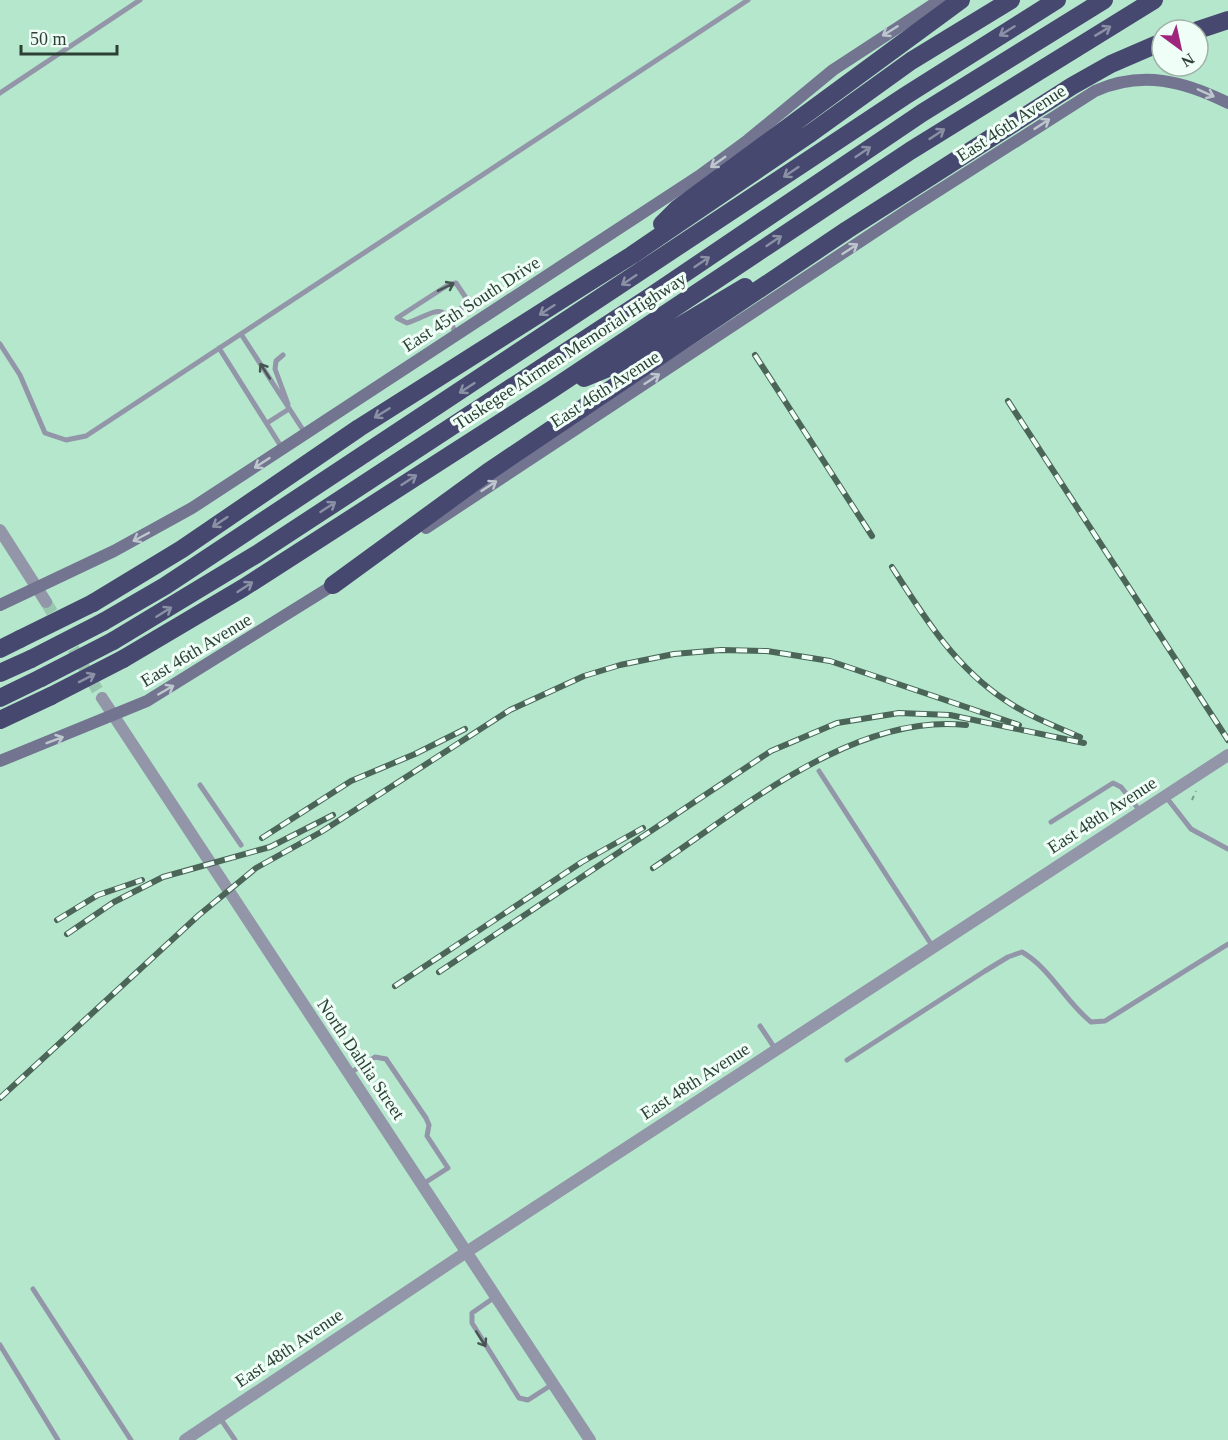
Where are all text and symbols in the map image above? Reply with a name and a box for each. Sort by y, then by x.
scale bar [21,18,117,56]
north arrow [1150,18,1210,78]
one-way arrow [1094,24,1111,36]
one-way arrow [999,25,1016,37]
one-way arrow [882,26,899,38]
text: 50 m [30,29,67,49]
text: N [1178,50,1197,71]
street label: East 46th Avenue [953,80,1069,166]
one-way arrow [1197,88,1215,99]
one-way arrow [1034,118,1050,130]
one-way arrow [928,127,945,139]
one-way arrow [855,146,871,158]
one-way arrow [711,156,727,168]
one-way arrow [783,166,800,178]
one-way arrow [765,235,782,247]
one-way arrow [841,243,857,255]
street label: East 45th South Drive [399,252,543,356]
one-way arrow [693,255,710,268]
street label: Tuskegee Airmen Memorial Highway [450,268,690,434]
one-way arrow [621,275,638,287]
one-way arrow [437,281,455,293]
one-way arrow [539,304,556,316]
street label: East 46th Avenue [547,346,663,432]
one-way arrow [258,363,270,380]
one-way arrow [643,373,660,385]
one-way arrow [459,382,475,394]
one-way arrow [374,408,391,420]
one-way arrow [254,457,271,469]
one-way arrow [400,474,417,486]
one-way arrow [480,480,496,492]
one-way arrow [320,501,337,514]
one-way arrow [213,516,229,528]
one-way arrow [133,532,151,543]
one-way arrow [237,580,254,593]
one-way arrow [155,605,172,617]
street label: East 46th Avenue [137,609,255,691]
one-way arrow [78,672,95,684]
one-way arrow [157,684,174,696]
one-way arrow [45,734,63,745]
street label: East 48th Avenue [1044,772,1160,858]
street label: North Dahlia Street [313,995,409,1123]
street label: East 48th Avenue [637,1038,753,1124]
street label: East 48th Avenue [231,1305,347,1391]
one-way arrow [475,1330,488,1347]

